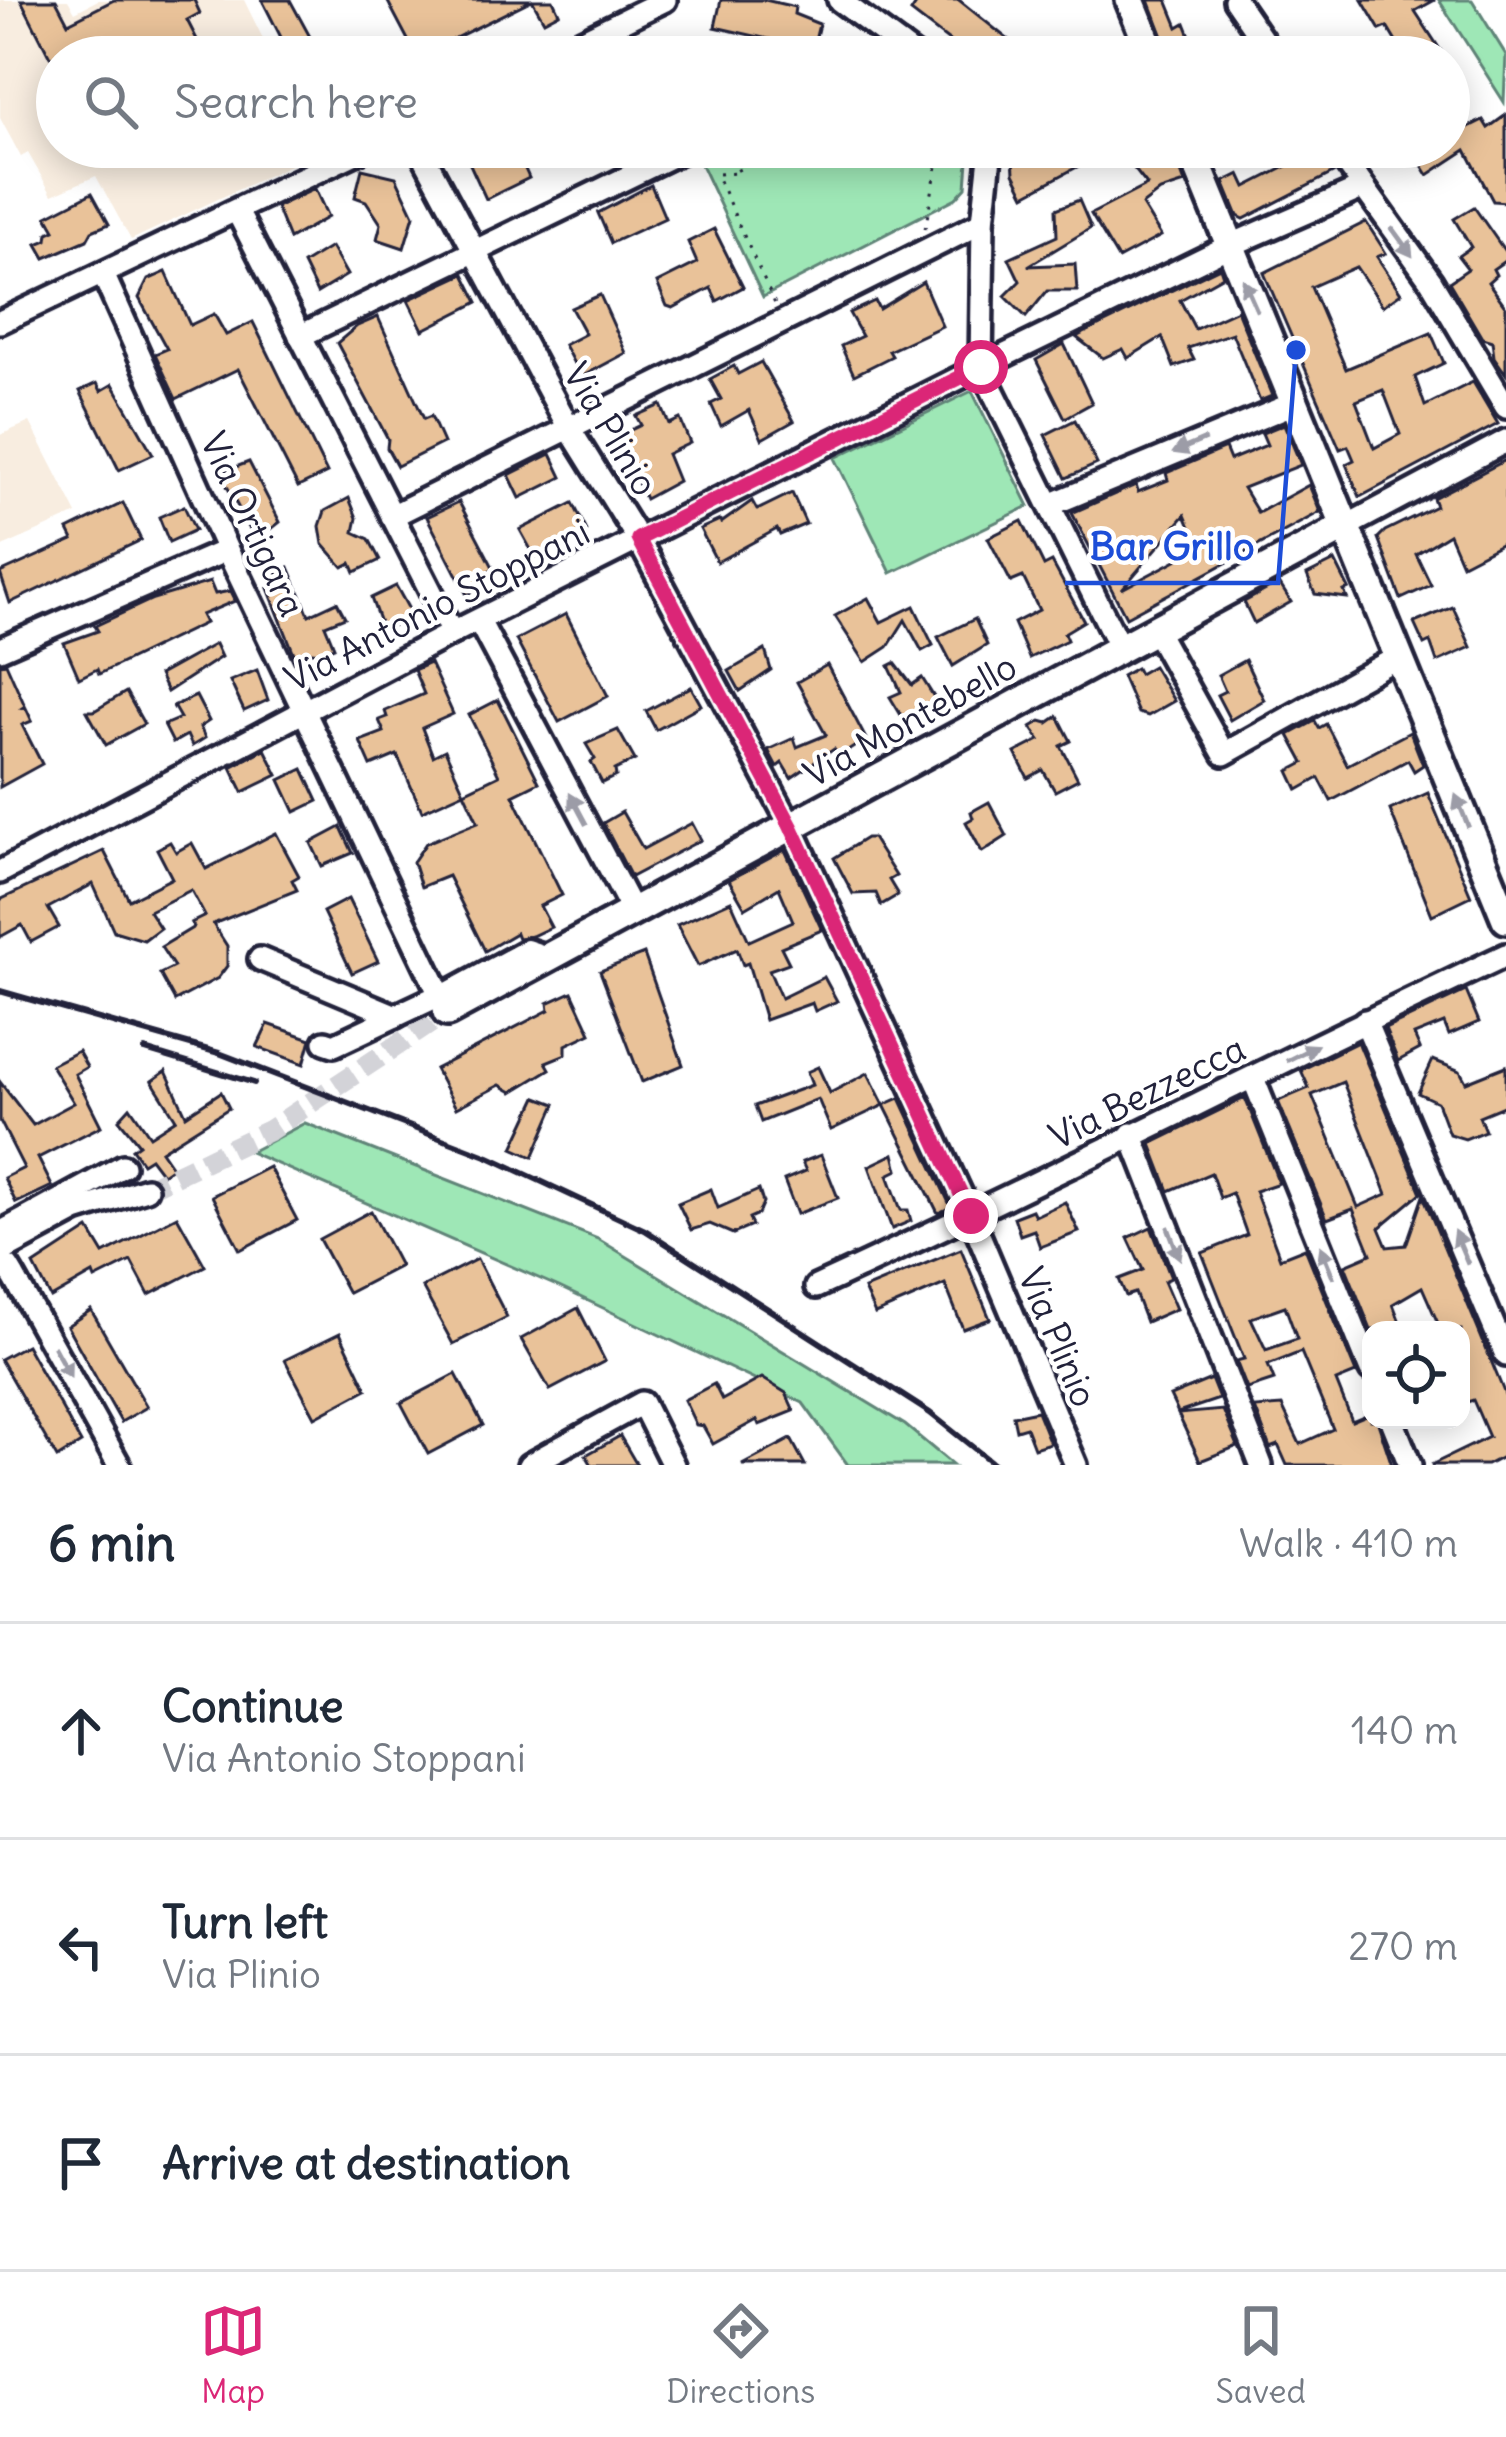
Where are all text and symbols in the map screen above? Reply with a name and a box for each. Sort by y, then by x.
search box [36,36,1470,168]
icon: search [78,69,144,135]
text: Search here [174,74,418,130]
one-way arrow [1390,226,1414,258]
one-way arrow [1240,277,1260,312]
route start [954,340,1008,394]
street label: Via Plinio [554,355,668,504]
street label: Via Ortigara [190,425,315,623]
one-way arrow [1171,437,1206,457]
callout: Bar Grillo [1065,508,1278,583]
street label: Via Antonio Stoppani [277,509,597,702]
text: Bar Grillo [1089,522,1255,571]
street label: Via Montebello [796,644,1024,797]
one-way arrow [568,791,589,826]
one-way arrow [1452,793,1471,829]
street label: Via Bezzecca [1042,1026,1253,1159]
one-way arrow [1285,1043,1319,1063]
route end [944,1189,998,1243]
one-way arrow [1165,1226,1184,1262]
one-way arrow [1450,1230,1470,1265]
one-way arrow [1317,1243,1336,1279]
street label: Via Plinio [1008,1261,1107,1413]
map controls [1362,1321,1470,1429]
button: locate [1362,1321,1470,1429]
one-way arrow [50,1346,71,1379]
text: 6 min [48,1511,175,1575]
text: Walk · 410 m [1239,1519,1458,1568]
text: Continue [162,1678,344,1734]
icon: ahead [48,1698,114,1764]
text: 140 m [1351,1706,1458,1755]
text: Via Antonio Stoppani [162,1734,526,1783]
text: Turn left [162,1894,328,1950]
icon: left [48,1914,114,1980]
text: 270 m [1348,1922,1458,1971]
text: Via Plinio [162,1950,321,1999]
icon: arrive [48,2130,114,2196]
text: Arrive at destination [162,2135,571,2191]
tab: Map [200,2298,266,2412]
tab: Directions [666,2298,815,2412]
tab: Saved [1216,2298,1306,2412]

